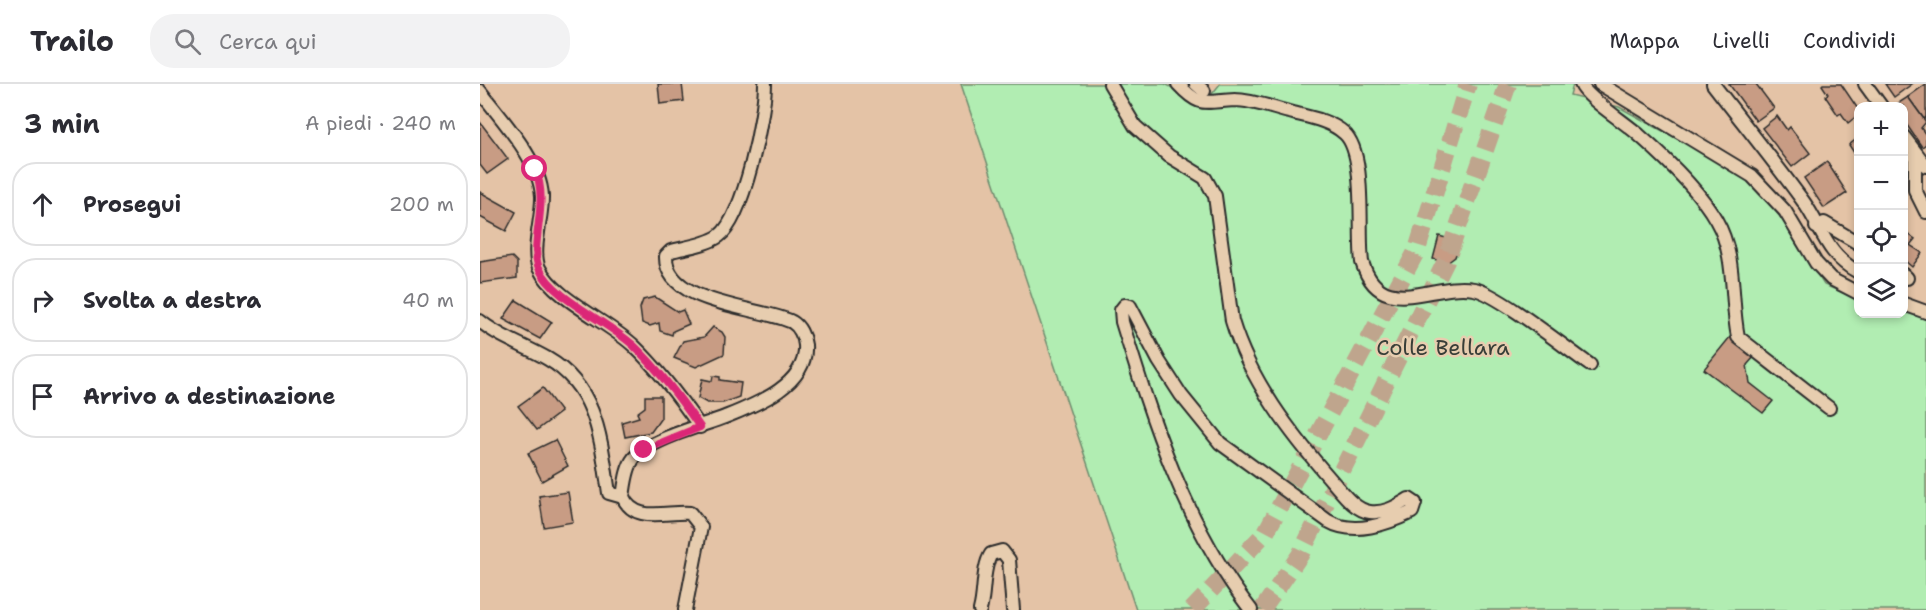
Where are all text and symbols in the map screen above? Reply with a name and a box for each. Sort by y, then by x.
search box [150,14,570,68]
text: Trailo [30,22,114,60]
icon: search [171,25,204,58]
text: Cerca qui [219,27,317,56]
text: Mappa [1609,27,1679,55]
text: Livelli [1712,27,1770,55]
text: Condividi [1803,27,1896,55]
map controls [1854,102,1908,318]
button: + [1854,102,1908,156]
text: 3 min [24,106,100,141]
text: A piedi · 240 m [305,110,456,136]
route start [521,155,547,181]
button: − [1854,156,1908,210]
icon: ahead [26,188,59,221]
text: Prosegui [83,190,181,219]
text: 200 m [389,191,454,217]
button: locate [1854,210,1908,264]
button: layers [1854,264,1908,318]
icon: right [26,284,59,317]
text: Svolta a destra [83,286,261,315]
text: 40 m [402,287,454,313]
park label: Colle Bellara [1376,333,1510,362]
icon: arrive [26,380,59,413]
text: Arrivo a destinazione [83,382,335,411]
route end [630,436,656,462]

